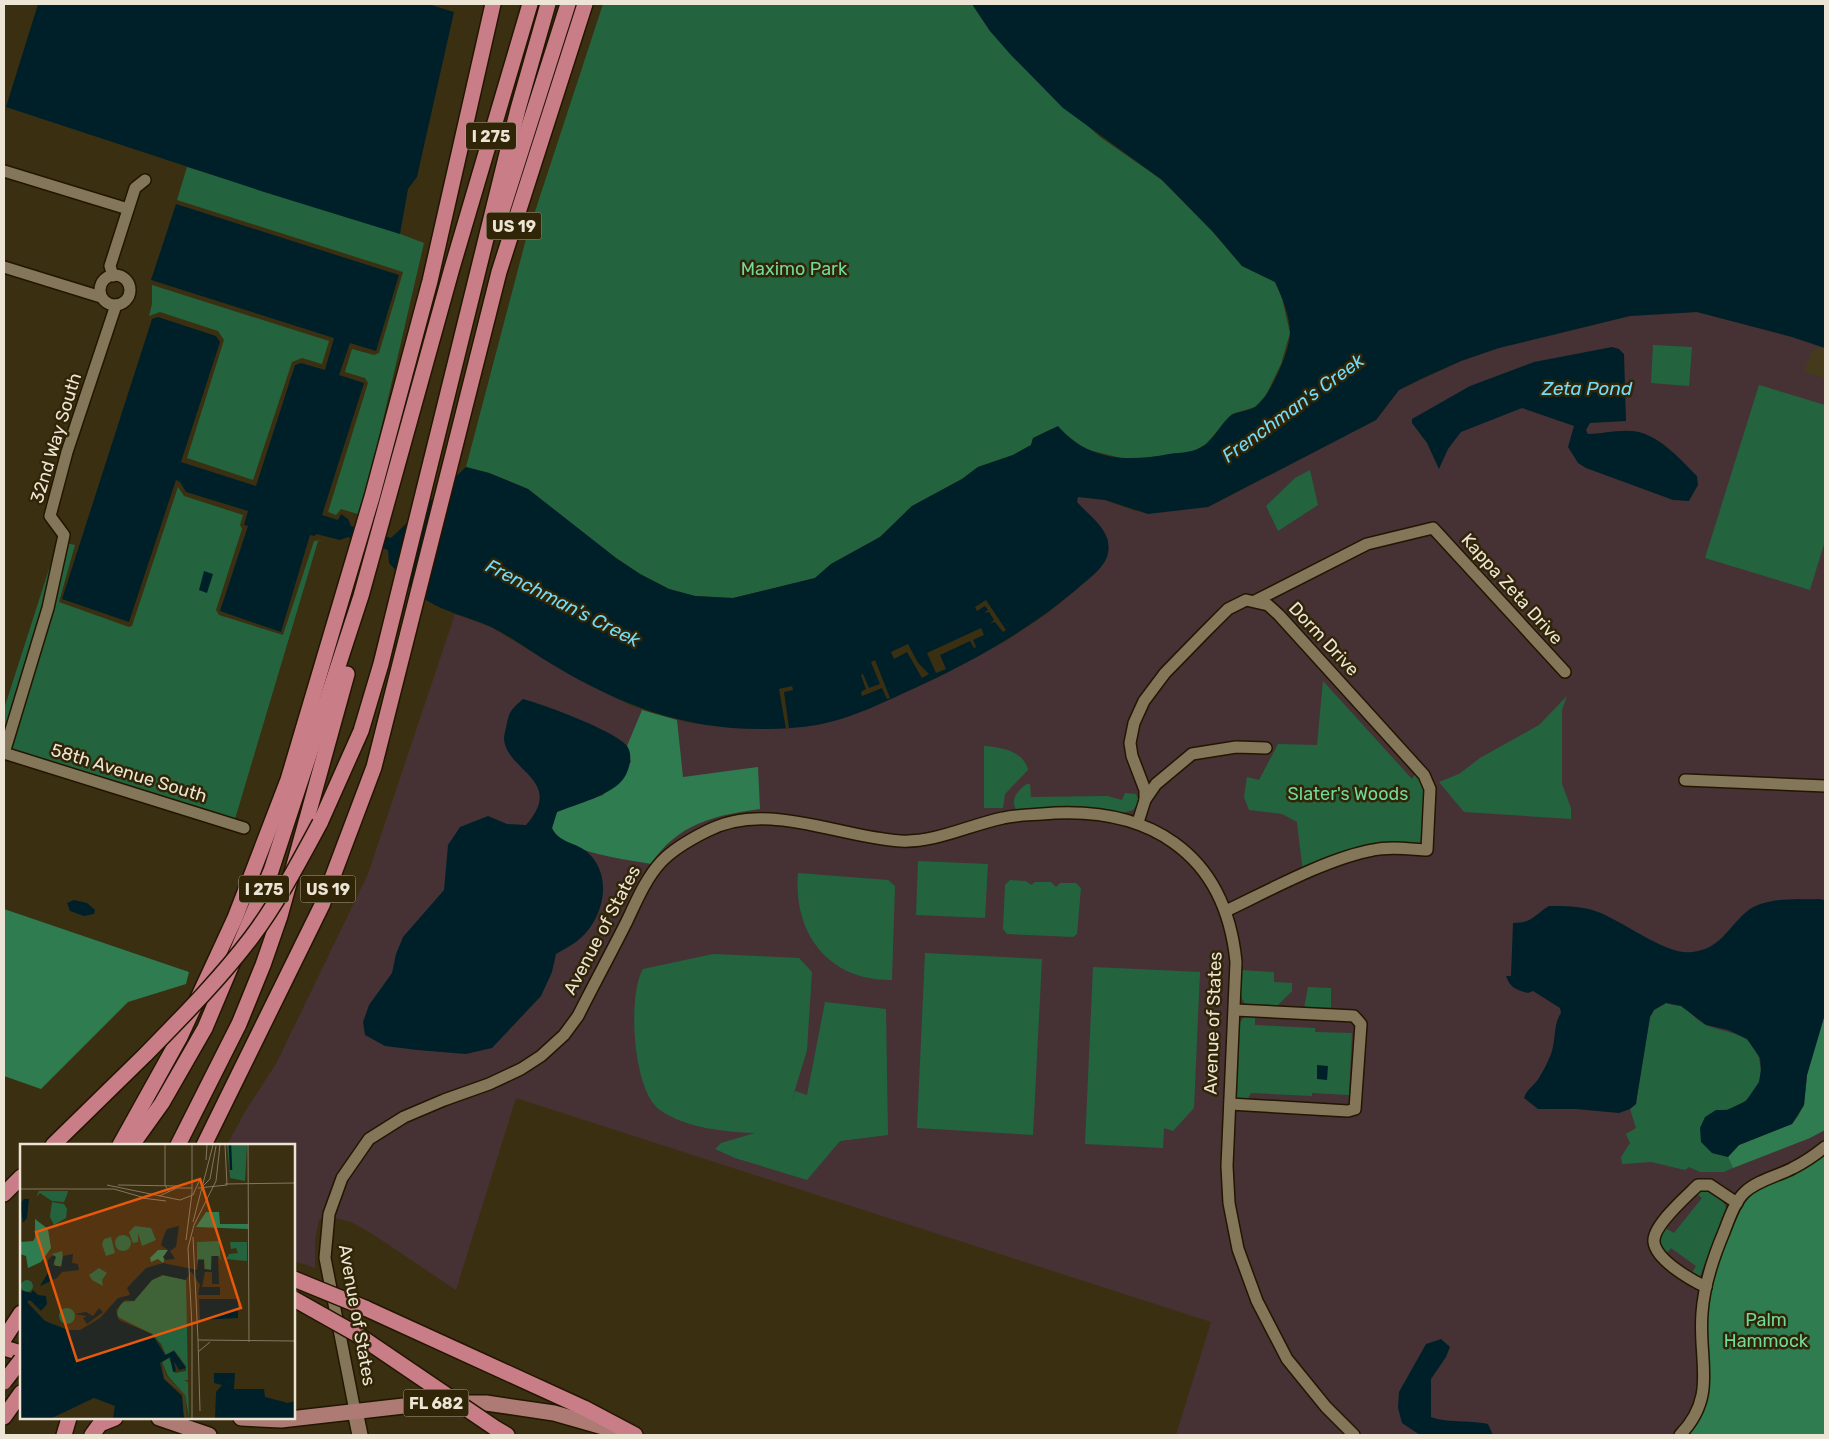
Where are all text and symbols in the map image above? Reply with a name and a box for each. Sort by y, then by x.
road number: I 275 [466,122,516,150]
road number: US 19 [486,212,542,240]
park label: Maximo Park [741,258,848,280]
water label: Frenchman's Creek [1217,349,1369,467]
street label: 32nd Way South [26,370,86,506]
water label: Zeta Pond [1541,377,1633,400]
street label: Kappa Zeta Drive [1456,529,1568,649]
water label: Frenchman's Creek [482,554,644,652]
street label: Dorm Drive [1284,597,1364,681]
street label: 58th Avenue South [48,739,210,807]
park label: Slater's Woods [1288,783,1408,805]
street label: Avenue of States [559,862,645,998]
road number: I 275 [239,876,289,902]
road number: US 19 [300,876,356,902]
street label: Avenue of States [1200,951,1226,1095]
inset map [20,1144,295,1419]
street label: Avenue of States [334,1243,380,1387]
park label: Palm Hammock [1724,1309,1809,1352]
road number: FL 682 [404,1390,468,1416]

